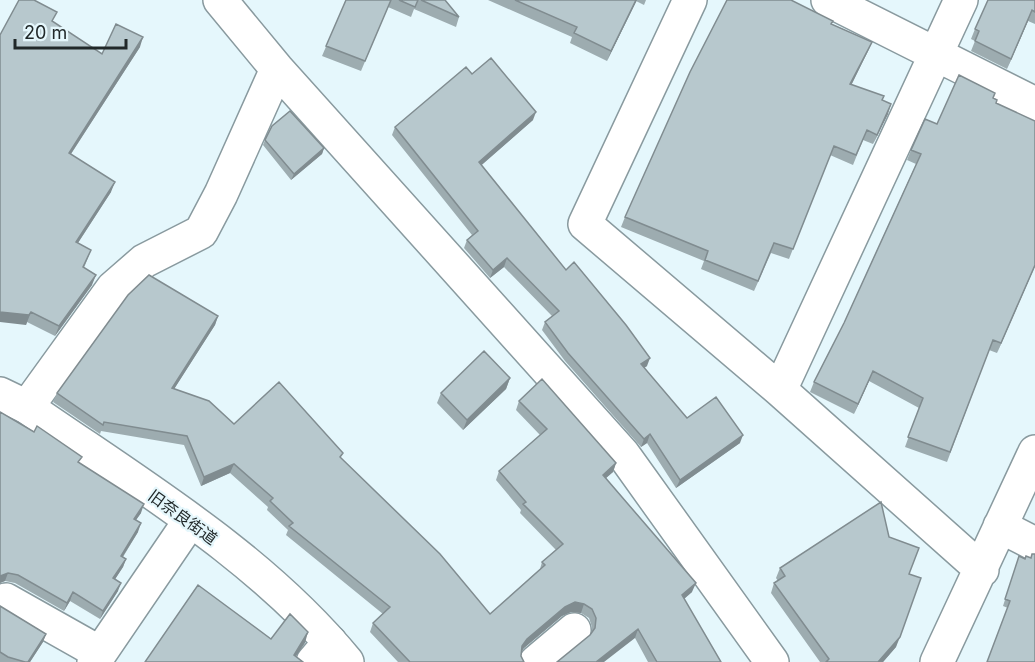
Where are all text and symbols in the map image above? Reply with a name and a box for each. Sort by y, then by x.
scale bar [15,12,126,50]
text: 20 m [24,22,67,43]
street label: 旧奈良街道 [145,485,221,549]

